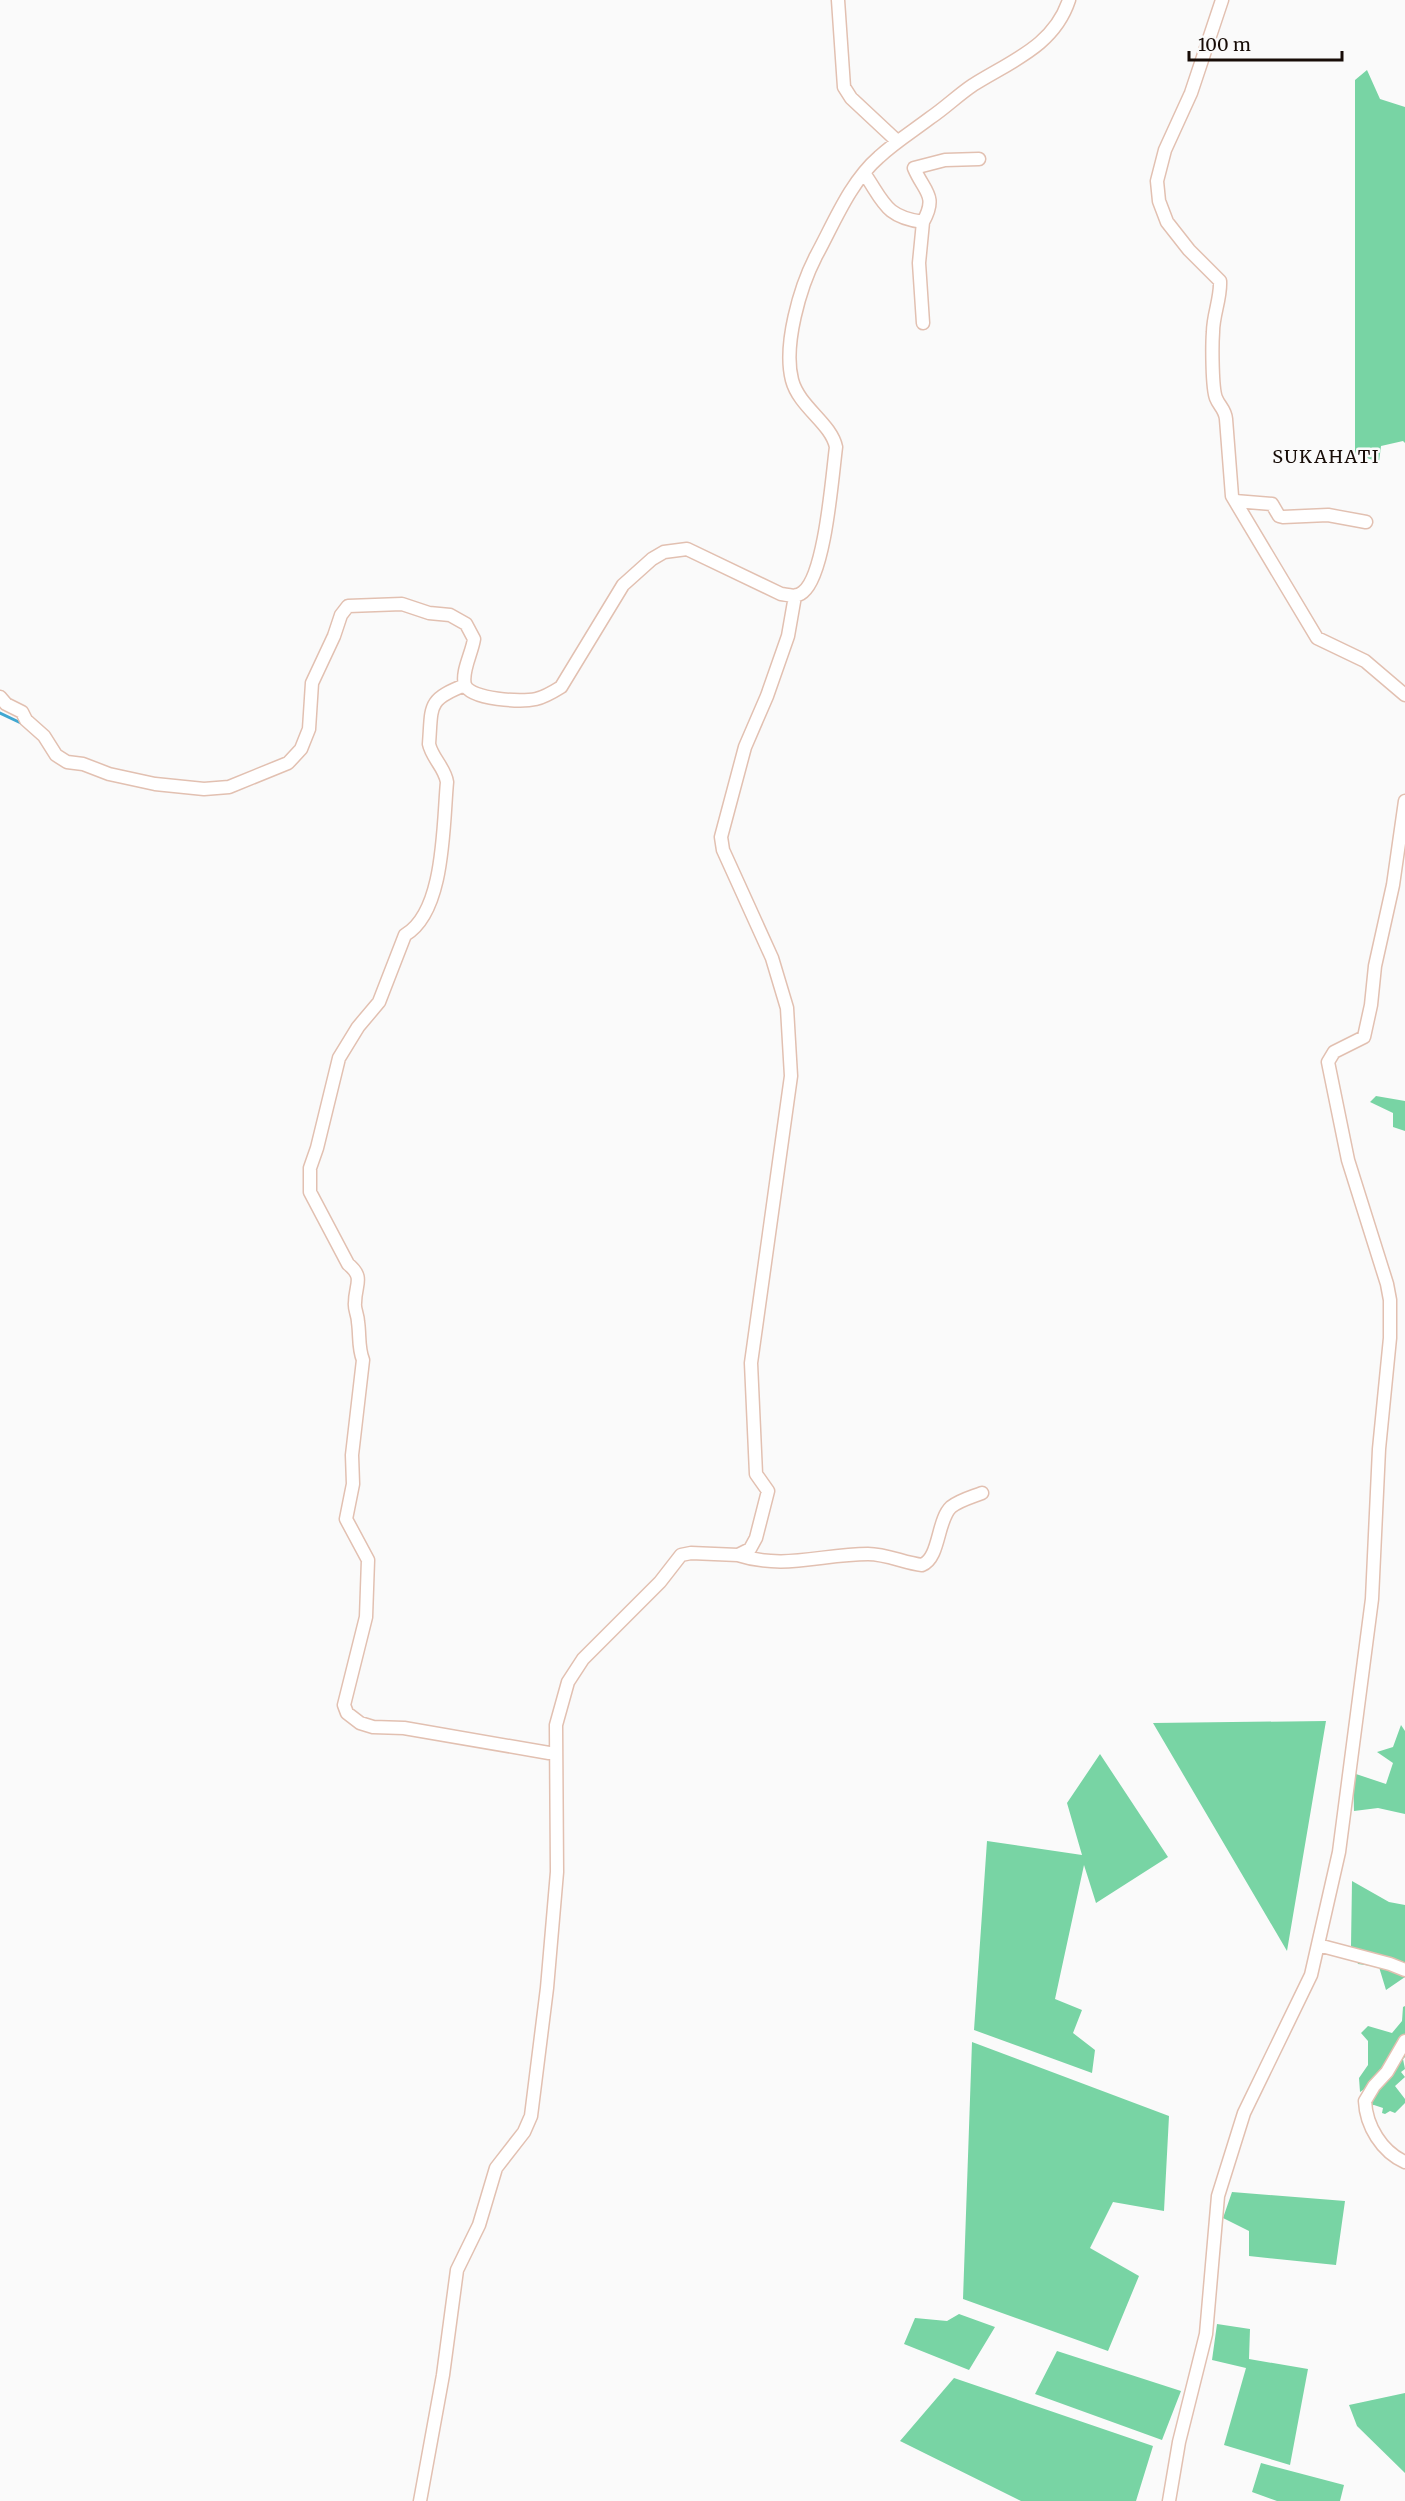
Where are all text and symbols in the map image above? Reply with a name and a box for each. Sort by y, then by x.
scale bar [1189,24,1342,62]
text: 100 m [1198,33,1251,56]
district label: SUKAHATI [1272,445,1380,468]

